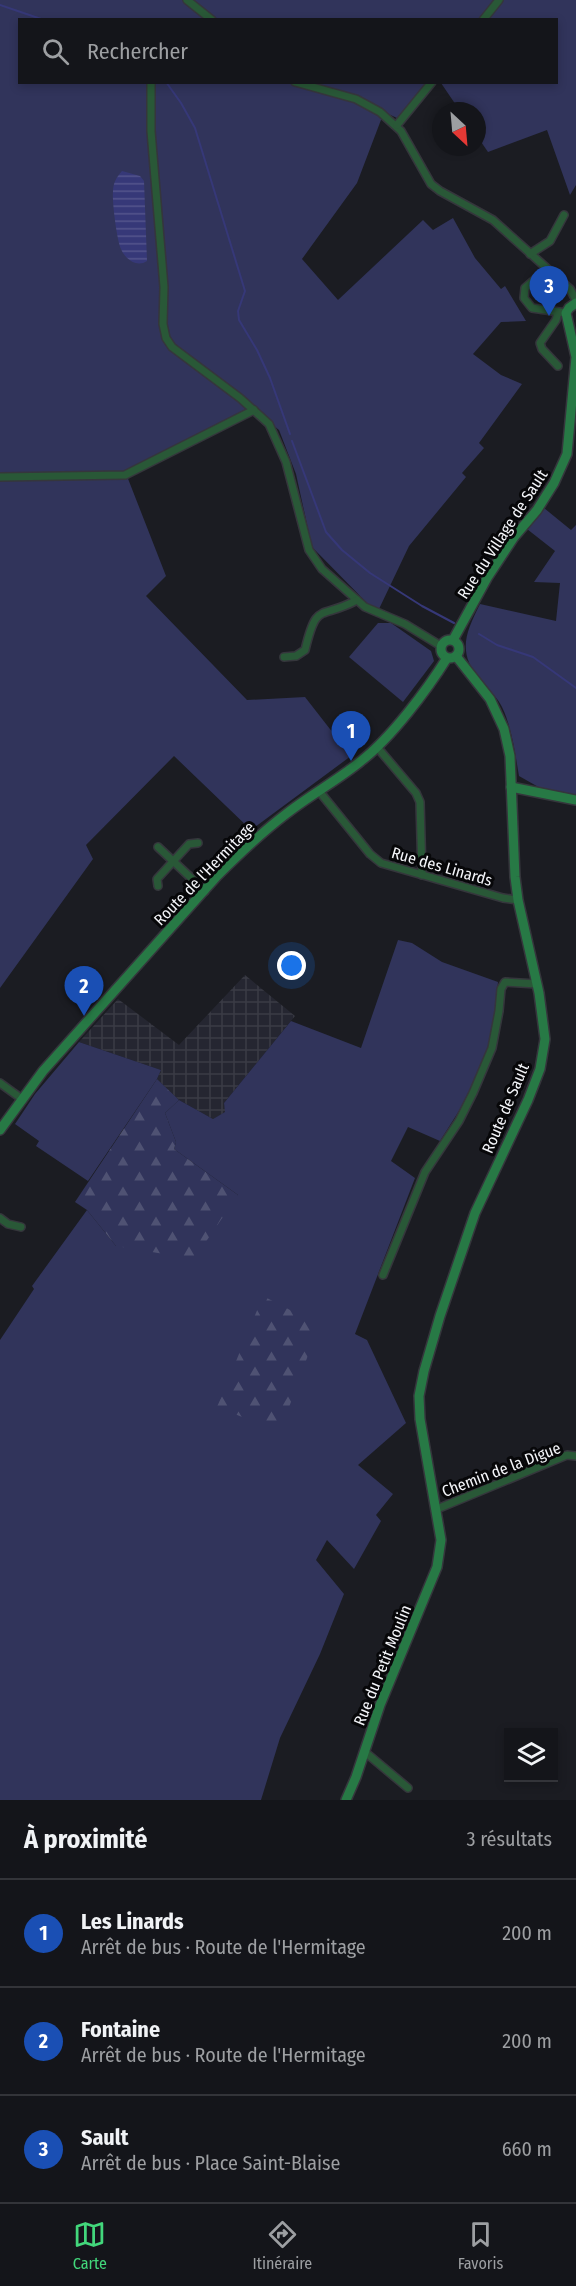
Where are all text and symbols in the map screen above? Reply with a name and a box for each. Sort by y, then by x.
search box [18,18,558,84]
icon: search [39,35,72,68]
text: Rechercher [87,38,188,65]
north arrow [432,102,486,156]
pin: 3 [530,266,568,316]
street label: Rue du Village de Sault [453,465,552,603]
pin: 1 [332,712,370,761]
street label: Route de l'Hermitage [150,817,259,929]
street label: Rue des Linards [389,843,495,890]
your location [277,951,306,980]
pin: 2 [64,966,104,1016]
street label: Route de Sault [478,1060,533,1156]
street label: Chemin de la Digue [439,1438,563,1501]
street label: Rue du Petit Moulin [350,1602,415,1728]
map controls [504,1728,558,1782]
button: layers [504,1728,558,1782]
text: À proximité [24,1824,147,1855]
text: 3 résultats [466,1827,552,1851]
text: Les Linards [81,1908,184,1935]
text: 1 [39,1921,48,1945]
text: 200 m [502,1921,552,1945]
text: Arrêt de bus · Route de l'Hermitage [81,1935,366,1959]
text: Fontaine [81,2016,160,2043]
text: 2 [39,2029,48,2053]
text: 200 m [502,2029,552,2053]
text: Arrêt de bus · Route de l'Hermitage [81,2043,366,2067]
text: Sault [81,2124,129,2151]
text: 3 [39,2137,48,2161]
text: 660 m [502,2137,552,2161]
text: Arrêt de bus · Place Saint-Blaise [81,2151,340,2175]
tab: Carte [73,2218,107,2273]
tab: Itinéraire [252,2218,312,2273]
tab: Favoris [458,2218,503,2273]

